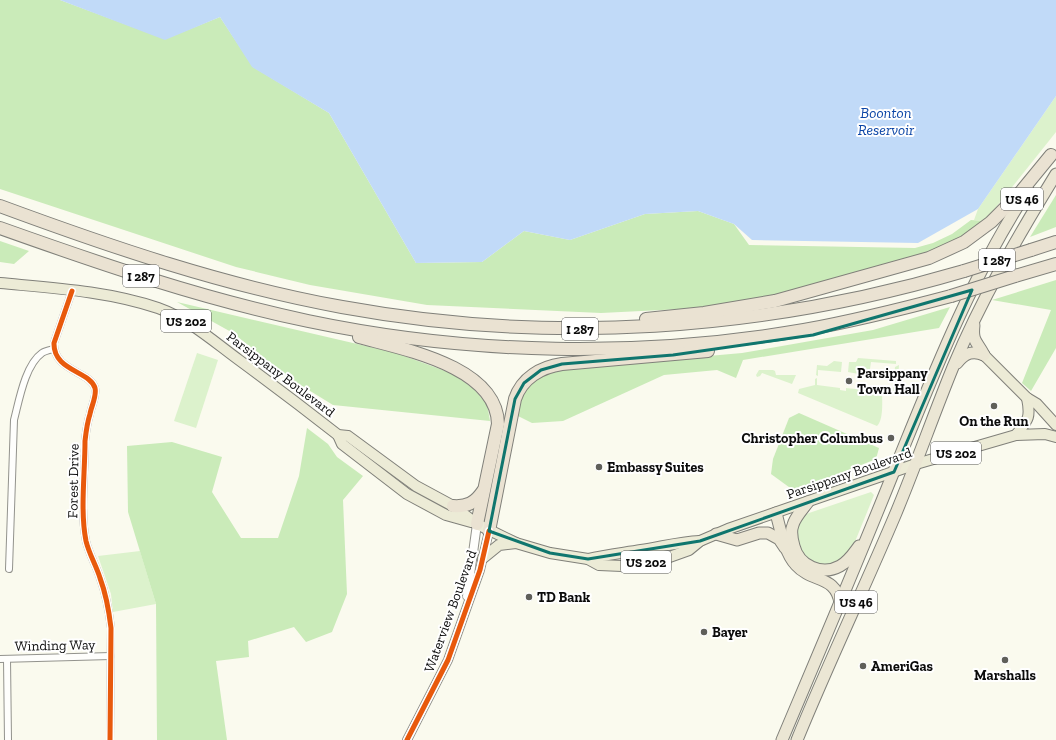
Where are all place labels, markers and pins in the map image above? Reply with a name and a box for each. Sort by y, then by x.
place label: Parsippany Town Hall [857,365,928,398]
marker: Parsippany Town Hall [844,376,854,386]
marker: On the Run [989,401,999,411]
place label: On the Run [959,413,1029,430]
place label: Christopher Columbus [742,430,884,447]
marker: Christopher Columbus [886,433,896,443]
place label: Embassy Suites [607,459,704,476]
marker: Embassy Suites [594,462,604,472]
place label: TD Bank [537,589,591,606]
marker: TD Bank [524,592,534,602]
place label: Bayer [712,624,748,641]
marker: Bayer [699,627,709,637]
marker: Marshalls [1000,655,1010,665]
place label: AmeriGas [871,658,933,675]
marker: AmeriGas [858,661,868,671]
place label: Marshalls [974,667,1036,684]

